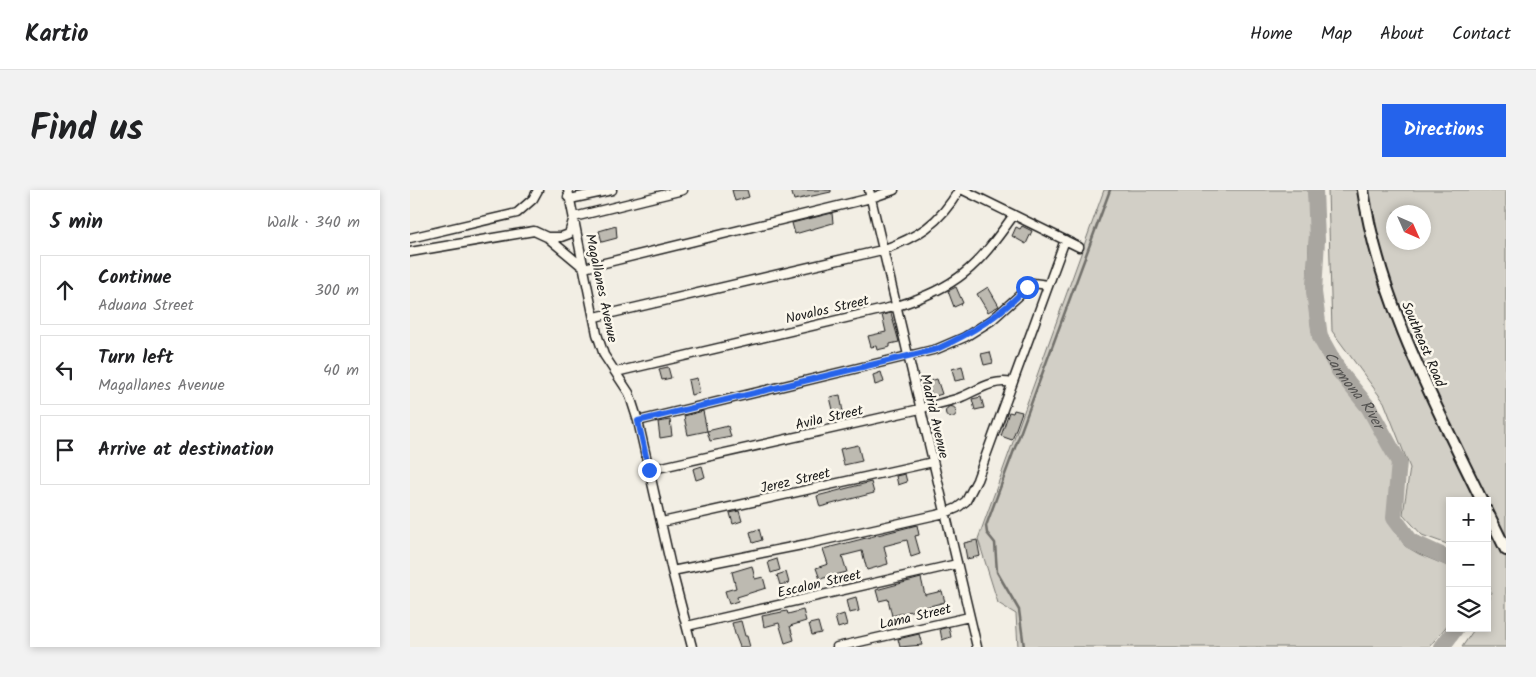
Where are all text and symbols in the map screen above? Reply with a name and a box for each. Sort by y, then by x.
text: Kartio [25,15,88,54]
text: Home [1250,20,1293,49]
text: Map [1321,20,1352,49]
text: About [1380,20,1424,49]
text: Contact [1452,20,1511,49]
text: Find us [30,102,143,158]
button: Directions [1382,104,1506,157]
north arrow [1386,205,1431,250]
text: 5 min [50,206,103,239]
text: Walk · 340 m [267,210,360,235]
street label: Magallanes Avenue [579,232,623,345]
text: Continue [98,263,171,293]
icon: ahead [51,276,79,304]
route start [1016,276,1039,299]
text: 300 m [315,278,359,303]
street label: Novalos Street [783,290,872,330]
text: Aduana Street [98,293,194,318]
street label: Southeast Road [1395,298,1451,392]
text: Turn left [98,343,173,373]
water label: Carmona River [1317,347,1391,437]
icon: left [51,356,79,384]
text: 40 m [323,358,359,383]
street label: Madrid Avenue [914,372,955,461]
text: Magallanes Avenue [98,373,225,398]
street label: Avila Street [793,399,866,436]
text: Arrive at destination [98,435,274,465]
icon: arrive [51,436,79,464]
route end [638,459,661,482]
street label: Jerez Street [758,462,833,500]
map controls [1446,497,1491,632]
button: + [1446,497,1491,542]
button: − [1446,542,1491,587]
street label: Escalon Street [775,564,864,604]
button: layers [1446,587,1491,632]
street label: Lama Street [877,598,954,636]

